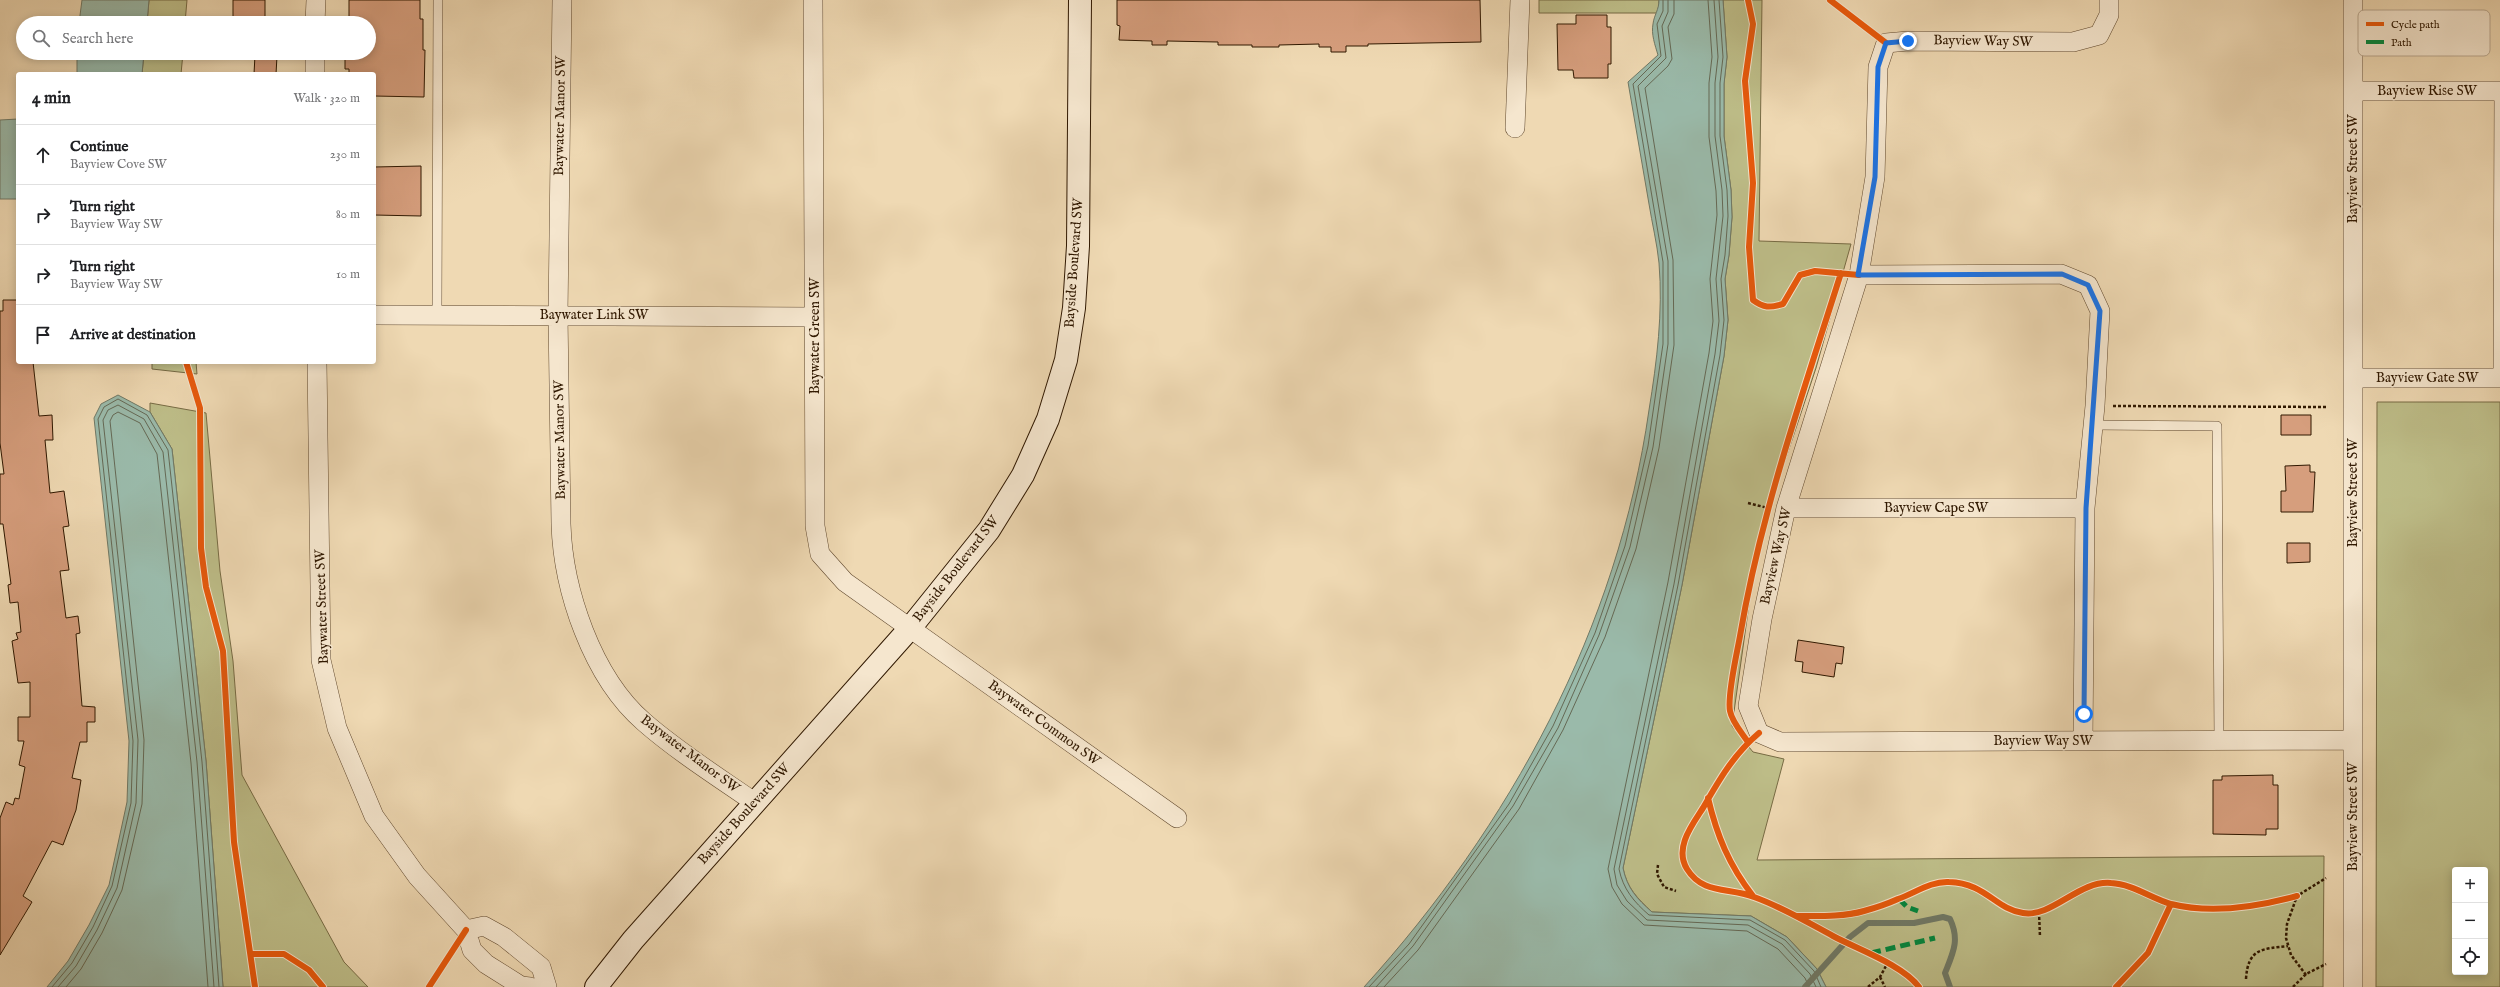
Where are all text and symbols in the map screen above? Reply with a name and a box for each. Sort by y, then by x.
legend [2358,10,2490,56]
search box [16,16,376,60]
text: Cycle path [2391,18,2440,32]
icon: search [30,27,52,49]
text: Search here [62,29,133,48]
street label: Bayview Way SW [1933,31,2034,51]
route end [1899,32,1917,50]
text: Path [2391,36,2412,50]
street label: Baywater Manor SW [550,55,570,176]
street label: Bayview Rise SW [2377,82,2478,100]
text: 4 min [32,88,71,109]
text: Walk · 320 m [294,90,360,107]
street label: Bayview Street SW [2344,114,2362,224]
text: Continue [70,137,128,156]
icon: ahead [32,144,54,166]
text: 230 m [330,146,360,163]
text: Bayview Cove SW [70,156,167,173]
text: Turn right [70,197,135,216]
street label: Bayside Boulevard SW [1060,197,1088,329]
icon: right [32,204,54,226]
text: 80 m [336,206,360,223]
text: Bayview Way SW [70,216,162,233]
text: Turn right [70,257,135,276]
icon: right [32,264,54,286]
text: 10 m [336,266,360,283]
text: Bayview Way SW [70,276,162,293]
street label: Baywater Green SW [806,277,824,394]
street label: Baywater Link SW [540,306,649,324]
icon: arrive [32,324,54,346]
text: Arrive at destination [70,325,196,344]
street label: Bayview Gate SW [2376,369,2479,387]
street label: Baywater Manor SW [550,379,570,500]
street label: Bayview Street SW [2344,438,2362,548]
street label: Bayview Cape SW [1884,499,1989,517]
street label: Bayview Way SW [1756,505,1796,607]
street label: Bayside Boulevard SW [909,512,1004,626]
street label: Baywater Street SW [311,549,333,665]
street label: Baywater Common SW [984,676,1104,770]
route start [2075,705,2093,723]
street label: Baywater Manor SW [637,711,744,798]
street label: Bayview Way SW [1993,732,2093,750]
street label: Bayside Boulevard SW [694,759,795,868]
street label: Bayview Street SW [2344,762,2362,872]
map controls [2452,867,2488,975]
button: + [2452,867,2488,903]
button: − [2452,903,2488,939]
button: locate [2452,939,2488,975]

